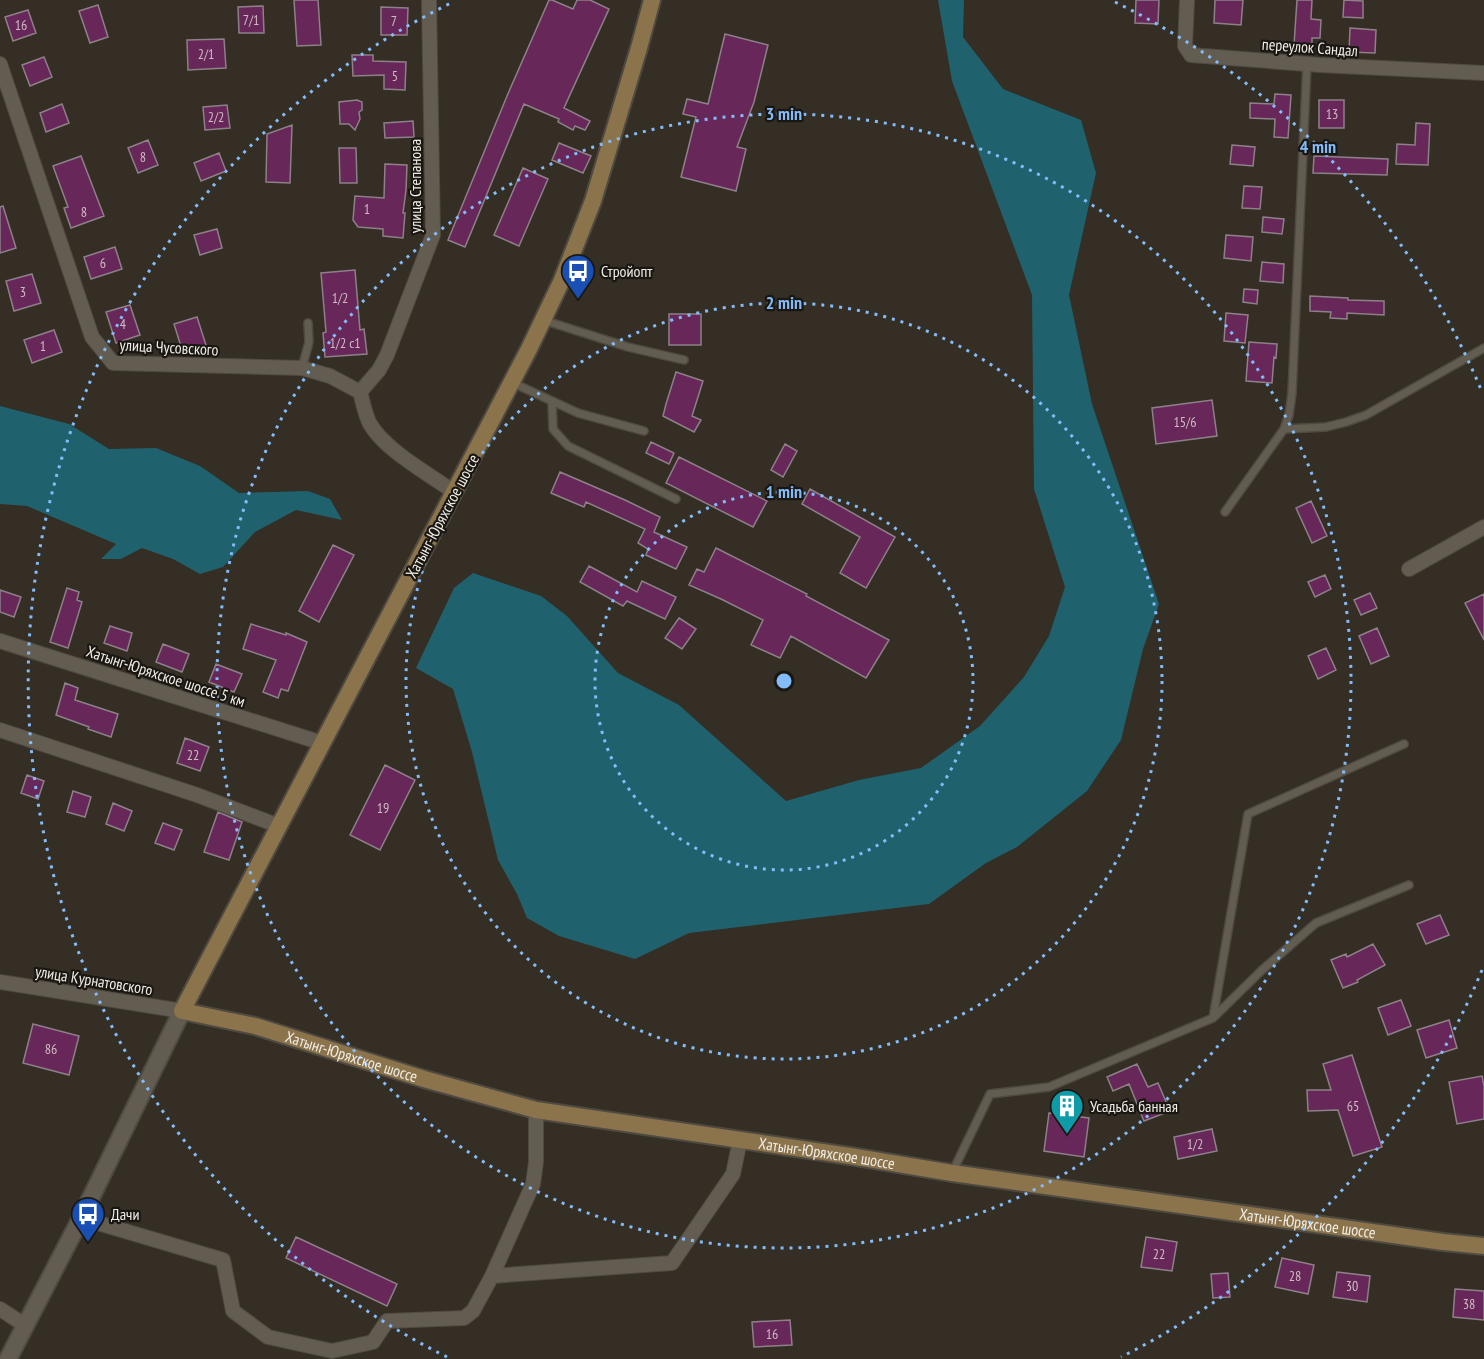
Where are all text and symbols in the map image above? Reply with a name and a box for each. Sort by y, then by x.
house number: 7/1 [243,11,259,29]
house number: 7 [391,12,397,30]
house number: 16 [15,16,27,34]
street label: переулок Сандал [1261,34,1359,60]
house number: 2/1 [198,45,214,63]
house number: 5 [392,67,398,85]
text: 3 min [766,102,802,125]
house number: 13 [1326,105,1338,123]
house number: 2/2 [208,108,224,126]
text: 4 min [1300,135,1336,158]
street label: улица Степанова [405,139,425,233]
house number: 8 [140,148,146,166]
house number: 1 [364,200,370,218]
house number: 8 [81,203,87,221]
bus stop icon: Стройопт [560,253,596,300]
house number: 6 [100,254,106,272]
place label: Стройопт [601,261,653,281]
house number: 3 [20,283,26,301]
house number: 1/2 [332,289,348,307]
text: 2 min [766,291,802,314]
house number: 4 [120,315,127,333]
street label: улица Чусовского [119,334,219,360]
house number: 1/2 с1 [330,334,360,352]
house number: 1 [40,337,46,355]
house number: 15/6 [1173,413,1197,431]
street label: Хатынг-Юряхское шоссе [401,451,483,581]
text: 1 min [766,480,802,503]
street label: Хатынг-Юряхское шоссе 5 км [84,641,248,711]
centre of rings [774,671,794,691]
house number: 22 [187,746,199,764]
house number: 19 [377,799,389,817]
street label: улица Курнатовского [34,961,154,999]
street label: Хатынг-Юряхское шоссе [283,1026,420,1086]
house number: 86 [45,1040,57,1058]
building icon: Усадьба банная [1049,1088,1085,1135]
place label: Усадьба банная [1090,1096,1178,1116]
house number: 65 [1347,1097,1359,1115]
street label: Хатынг-Юряхское шоссе [757,1133,896,1173]
house number: 1/2 [1187,1135,1203,1153]
bus stop icon: Дачи [70,1196,106,1243]
place label: Дачи [111,1204,139,1224]
street label: Хатынг-Юряхское шоссе [1238,1204,1377,1242]
house number: 22 [1153,1245,1165,1263]
house number: 28 [1289,1267,1301,1285]
house number: 30 [1346,1277,1358,1295]
house number: 38 [1463,1295,1475,1313]
house number: 16 [766,1325,778,1343]

